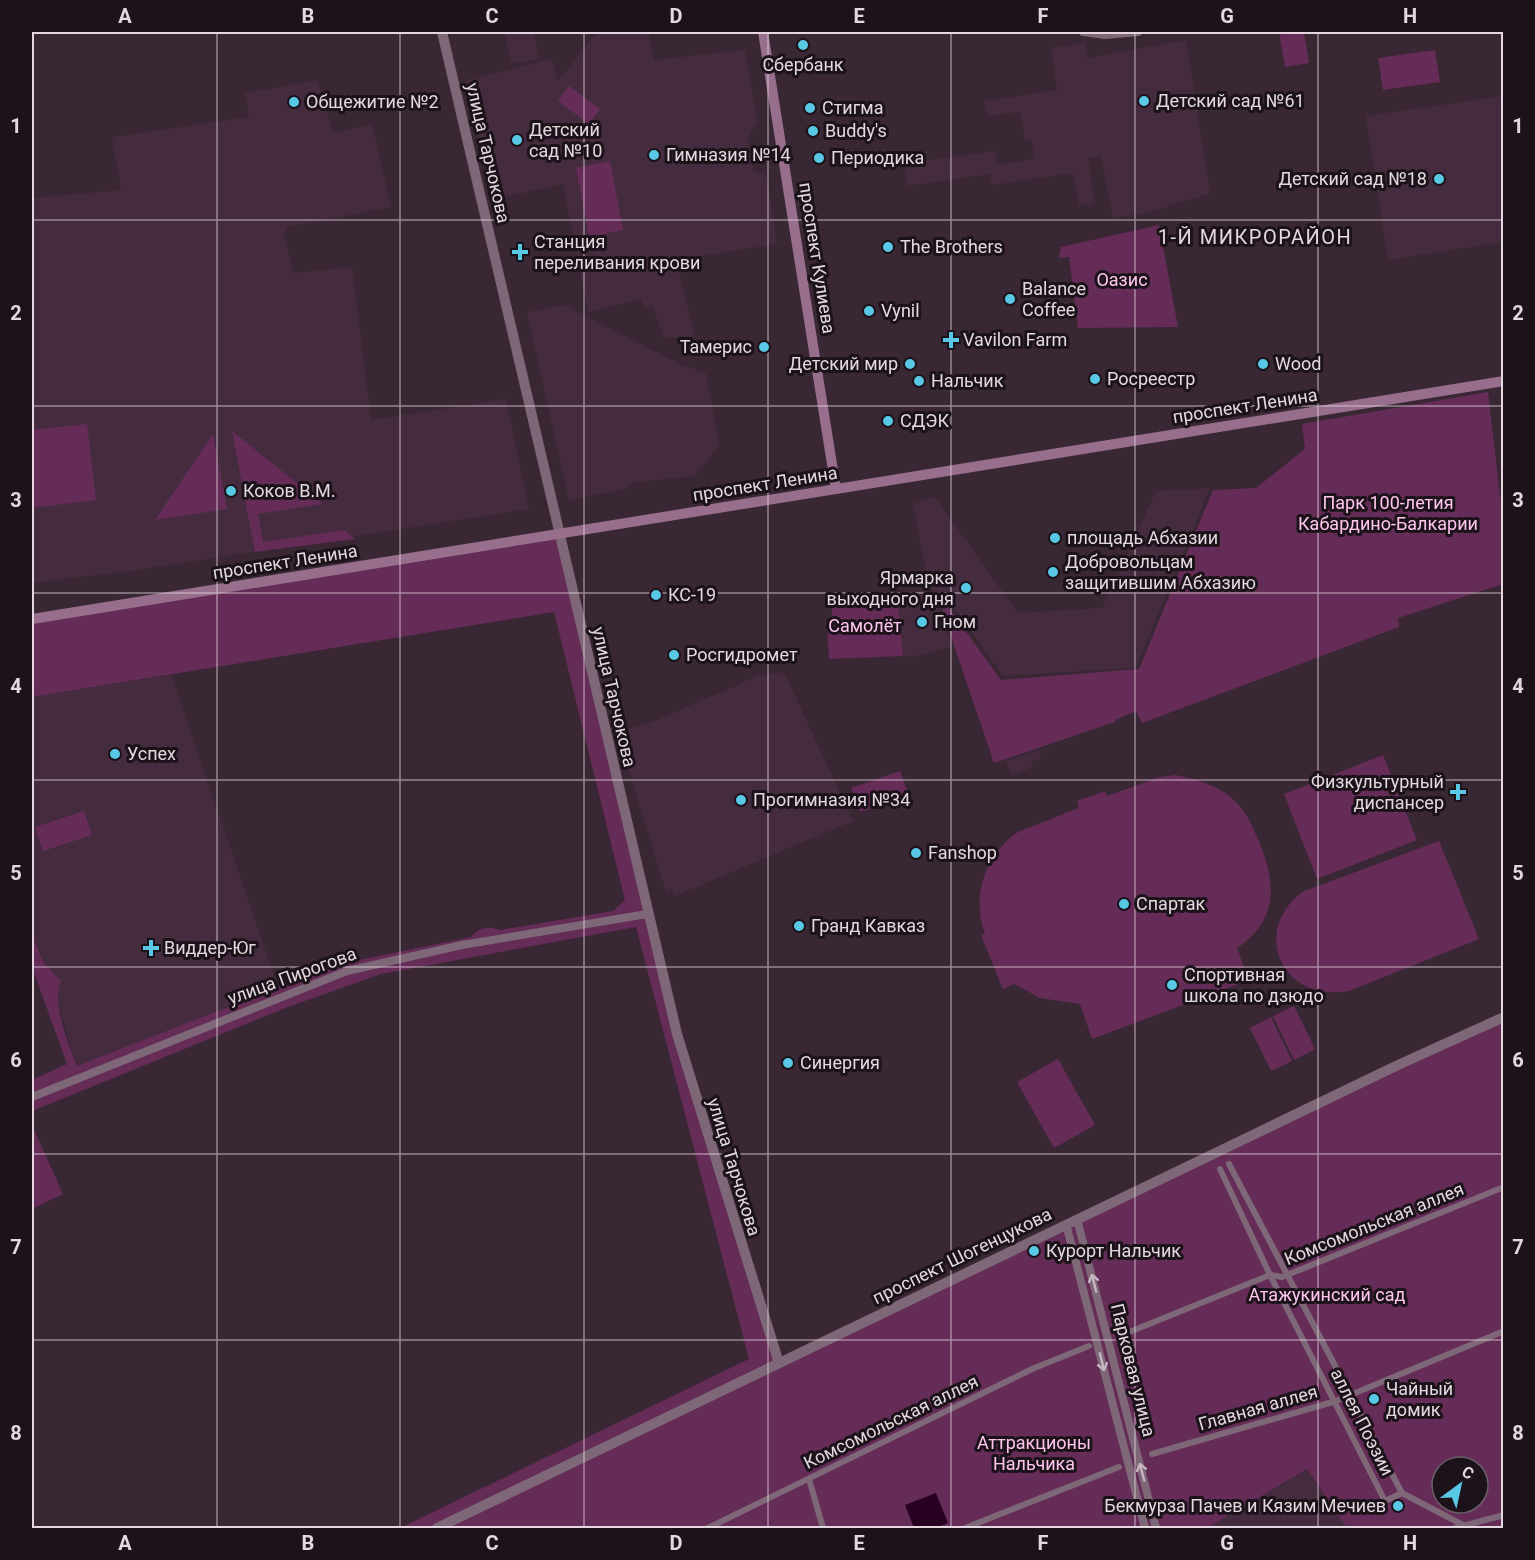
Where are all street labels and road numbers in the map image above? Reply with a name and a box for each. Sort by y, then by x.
street label: улица Тарчокова [462,81,515,225]
street label: проспект Кулиева [795,181,840,335]
street label: проспект Ленина [1171,384,1319,427]
street label: проспект Ленина [691,462,839,505]
street label: проспект Ленина [211,540,359,583]
street label: улица Тарчокова [588,625,641,769]
street label: улица Пирогова [225,943,359,1009]
street label: улица Тарчокова [704,1095,765,1238]
street label: Комсомольская аллея [1281,1178,1467,1269]
street label: проспект Шогенцукова [869,1203,1055,1308]
street label: Парковая улица [1107,1301,1160,1439]
street label: аллея Поэзии [1326,1365,1398,1479]
street label: Комсомольская аллея [800,1370,981,1473]
street label: Главная аллея [1196,1380,1320,1435]

